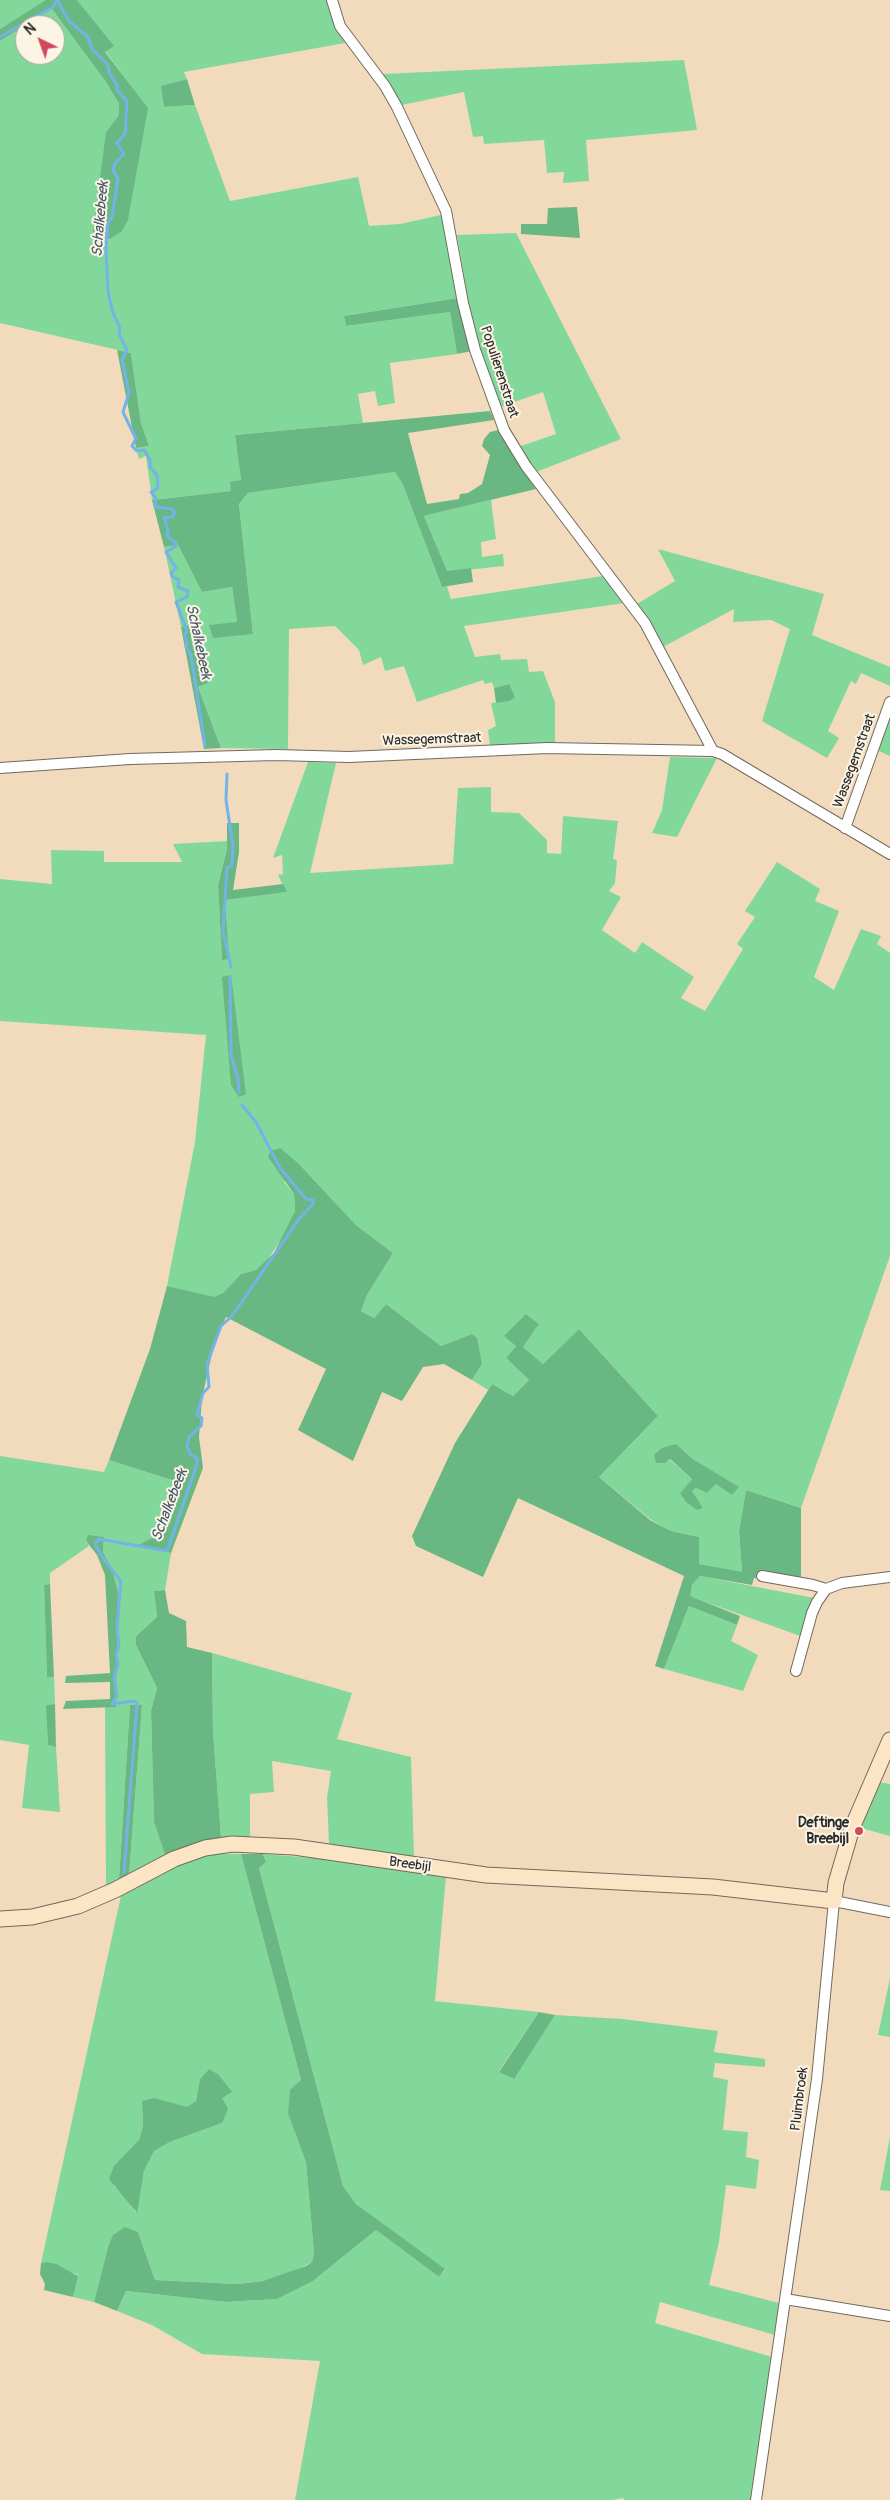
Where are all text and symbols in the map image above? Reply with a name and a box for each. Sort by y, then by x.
north arrow [15,15,65,65]
text: N [21,20,40,39]
water label: Schalkebeek [89,180,113,258]
street label: Populierenstraat [476,324,522,420]
water label: Schalkebeek [181,603,215,681]
street label: Wassegemstraat [830,712,880,810]
street label: Wassegemstraat [382,730,482,750]
water label: Schalkebeek [148,1466,192,1544]
place label: Deftinge Breebijl [798,1815,849,1848]
marker: Deftinge Breebijl [853,1825,865,1837]
street label: Breebijl [388,1854,432,1876]
street label: Pluimbroek [788,2066,812,2132]

